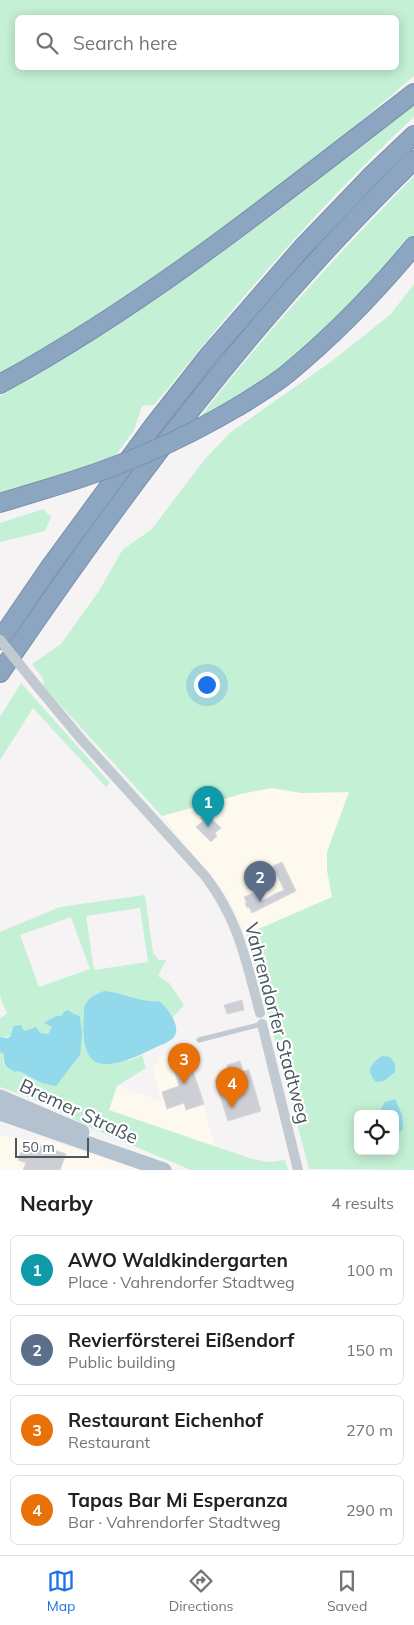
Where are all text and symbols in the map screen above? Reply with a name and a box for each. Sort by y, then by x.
search box [15,15,399,70]
icon: search [33,29,61,57]
text: Search here [73,31,177,55]
your location [194,672,220,698]
pin: 1 [192,786,224,827]
pin: 2 [244,861,276,902]
street label: Vahrendorfer Stadtweg [240,920,316,1126]
pin: 3 [168,1043,200,1084]
pin: 4 [216,1067,248,1108]
street label: Bremer Straße [16,1073,142,1149]
map controls [354,1110,399,1155]
button: locate [354,1110,399,1155]
scale bar [15,1135,89,1158]
text: 50 m [22,1138,55,1156]
text: Nearby [20,1190,93,1216]
text: 4 results [331,1193,394,1213]
text: AWO Waldkindergarten [68,1248,288,1272]
text: 1 [32,1260,42,1280]
text: 100 m [346,1260,393,1280]
text: Place · Vahrendorfer Stadtweg [68,1272,295,1292]
text: Revierförsterei Eißendorf [68,1328,294,1352]
text: 2 [32,1340,42,1360]
text: 150 m [346,1340,393,1360]
text: Public building [68,1352,176,1372]
text: Restaurant Eichenhof [68,1408,263,1432]
text: 3 [32,1420,42,1440]
text: 270 m [346,1420,393,1440]
text: Restaurant [68,1432,150,1452]
text: Tapas Bar Mi Esperanza [68,1488,288,1512]
text: 4 [32,1500,42,1520]
text: 290 m [346,1500,393,1520]
text: Bar · Vahrendorfer Stadtweg [68,1512,281,1532]
tab: Map [47,1567,75,1615]
tab: Directions [169,1567,234,1615]
tab: Saved [327,1567,367,1615]

